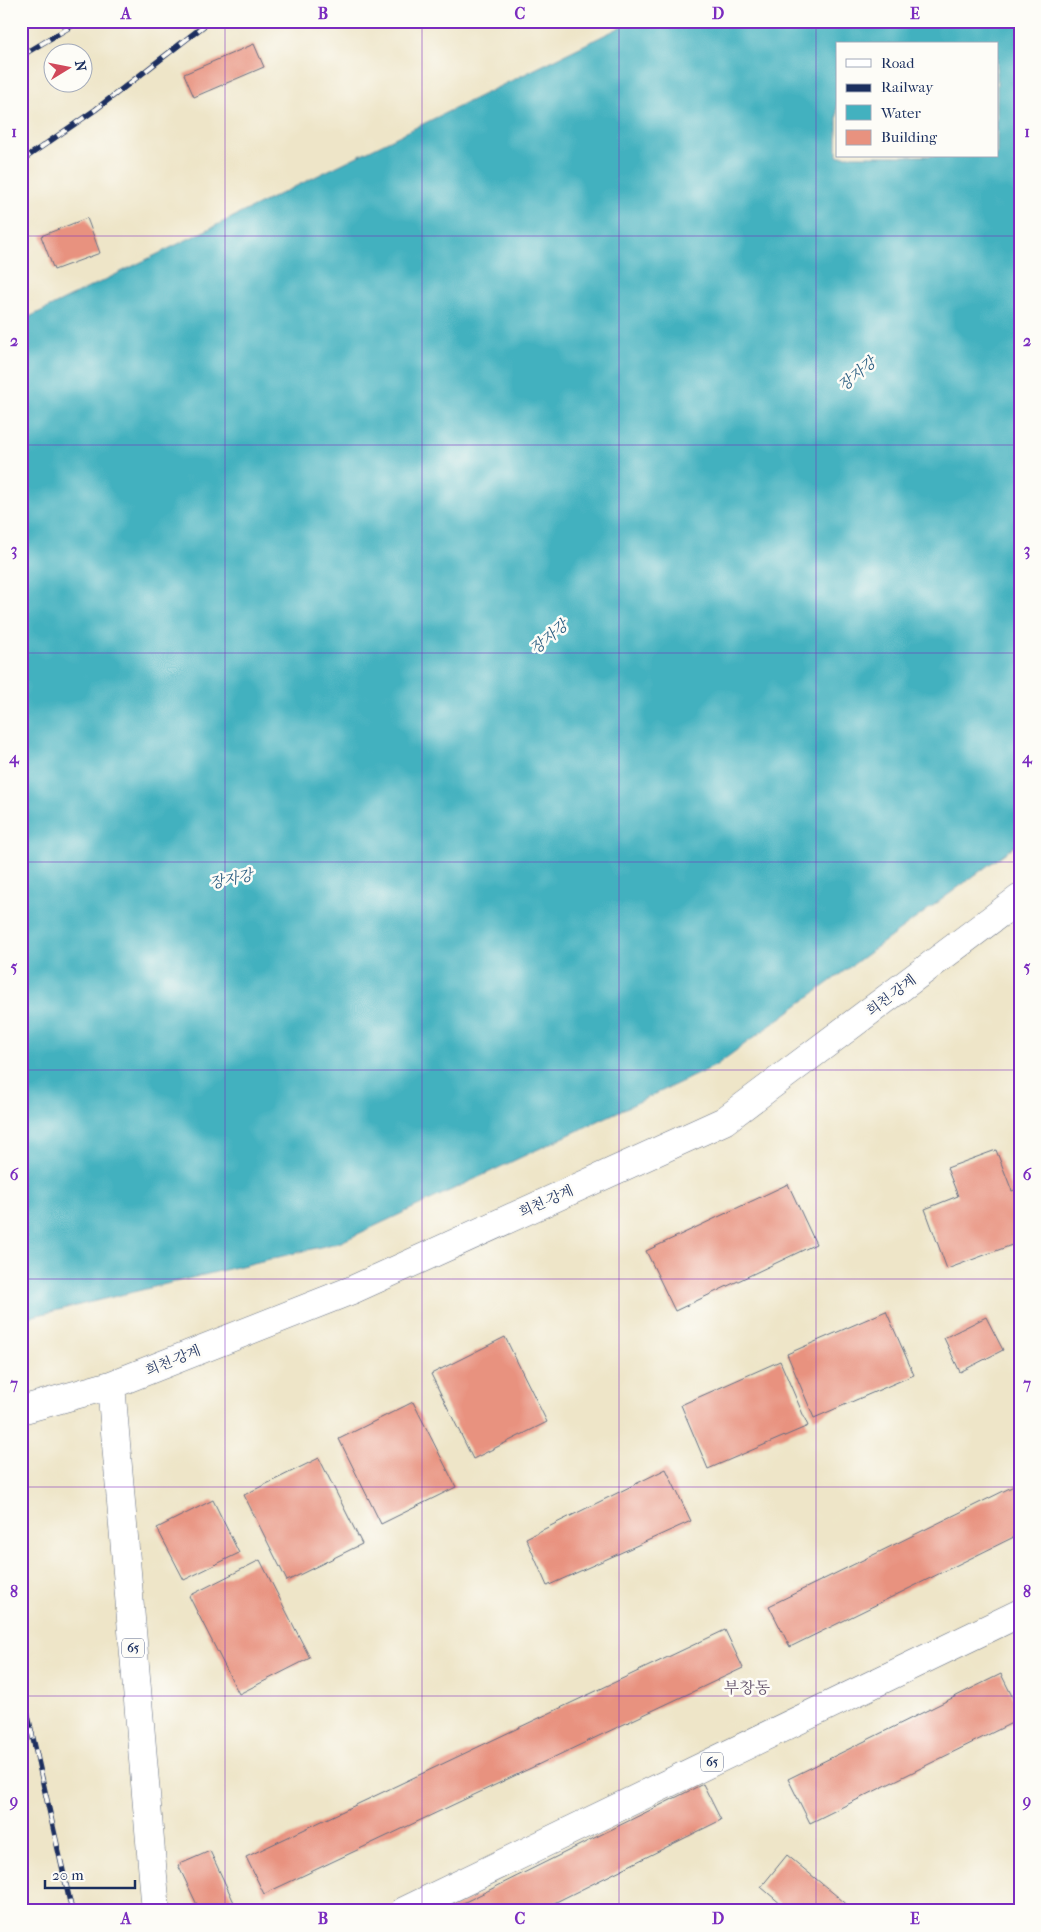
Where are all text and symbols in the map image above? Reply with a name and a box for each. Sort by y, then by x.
text: A [120,4,132,23]
text: B [318,4,328,23]
text: C [515,4,526,23]
text: D [712,4,724,23]
text: E [910,4,920,23]
north arrow [42,42,92,92]
legend [836,42,998,158]
text: Road [881,54,915,72]
text: N [71,59,90,73]
text: Railway [881,78,934,96]
text: Water [880,104,921,122]
text: 1 [11,122,17,141]
text: 1 [1024,122,1030,141]
text: Building [881,128,938,146]
text: 2 [10,331,18,350]
text: 2 [1023,331,1031,350]
water label: 장자강 [835,352,881,395]
text: 3 [11,540,17,560]
text: 3 [1024,540,1030,560]
water label: 장자강 [527,615,573,658]
text: 4 [8,748,20,768]
text: 4 [1021,748,1033,768]
water label: 장자강 [208,865,257,892]
text: 5 [11,957,18,976]
text: 5 [1024,957,1031,976]
street label: 희천-강계 [863,971,919,1020]
text: 6 [10,1165,19,1184]
text: 6 [1023,1165,1032,1184]
street label: 희천-강계 [516,1182,576,1221]
street label: 희천-강계 [143,1342,203,1379]
text: 7 [9,1374,18,1393]
text: 7 [1022,1374,1031,1393]
text: 8 [10,1582,18,1601]
text: 8 [1023,1582,1031,1601]
road number: 65 [122,1639,144,1658]
district label: 부창동 [724,1678,771,1697]
road number: 65 [701,1752,723,1771]
text: 9 [9,1791,18,1811]
text: 9 [1022,1791,1031,1811]
scale bar [45,1857,135,1889]
text: 20 m [52,1866,84,1884]
text: A [120,1909,132,1928]
text: B [318,1909,328,1928]
text: C [515,1909,526,1928]
text: D [712,1909,724,1928]
text: E [910,1909,920,1928]

